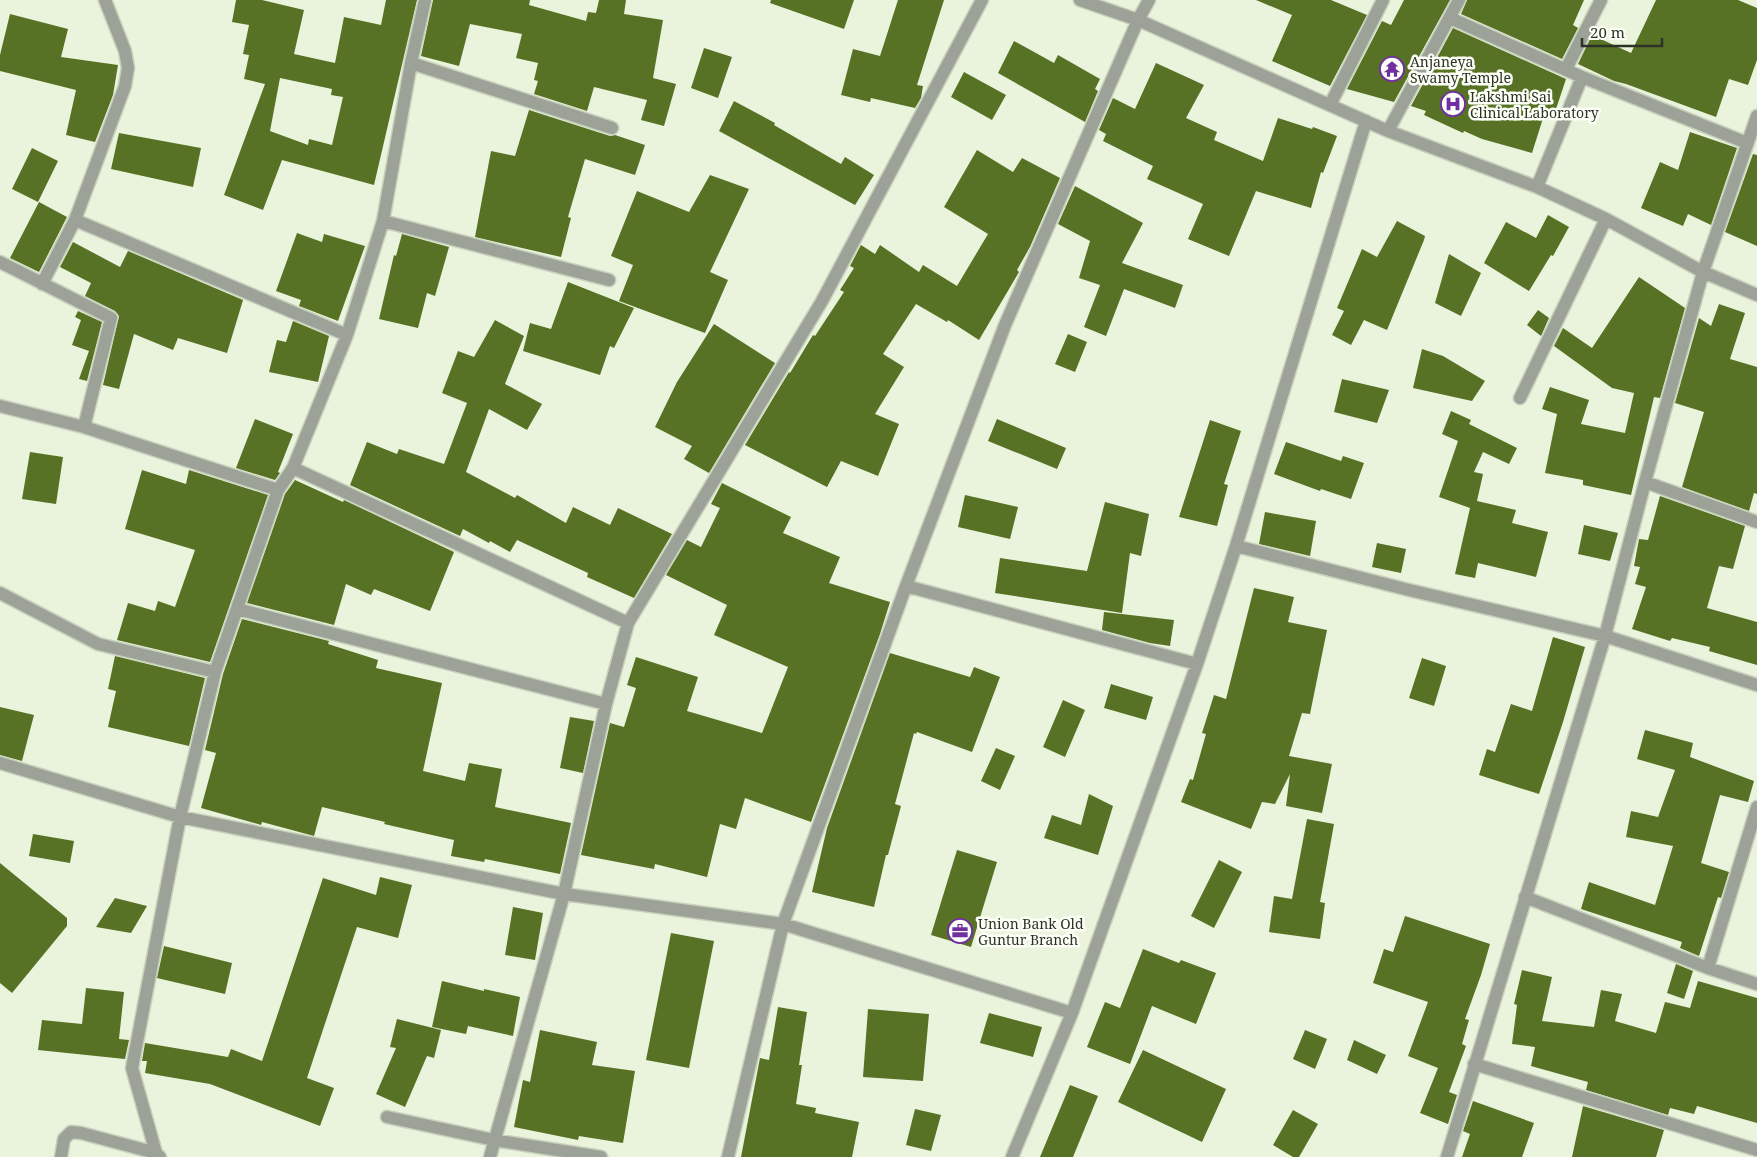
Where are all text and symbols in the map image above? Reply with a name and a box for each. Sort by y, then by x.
scale bar [1582,15,1662,47]
text: 20 m [1590,22,1625,42]
place label: Anjaneya Swamy Temple [1410,52,1511,87]
temple icon: Anjaneya Swamy Temple [1379,56,1405,82]
place label: Lakshmi Sai Clinical Laboratory [1470,87,1599,122]
hospital icon: Lakshmi Sai Clinical Laboratory [1440,91,1466,117]
place label: Union Bank Old Guntur Branch [978,914,1084,949]
office icon: Union Bank Old Guntur Branch [947,918,973,944]

